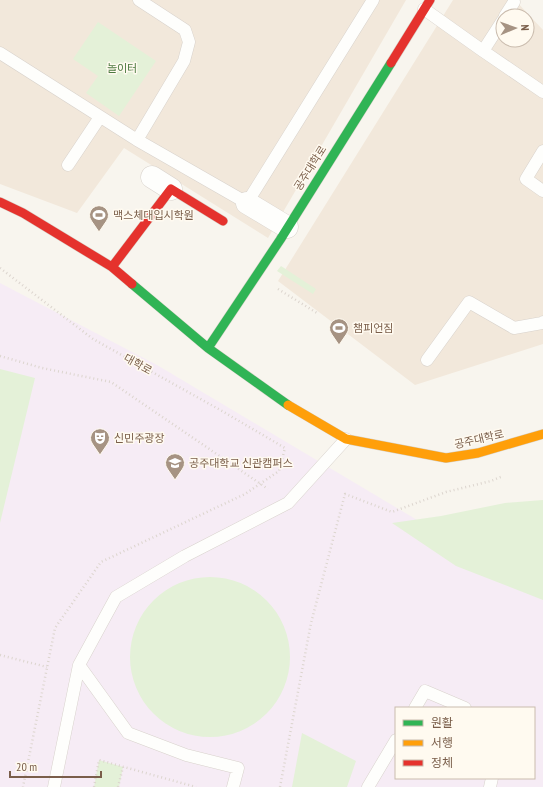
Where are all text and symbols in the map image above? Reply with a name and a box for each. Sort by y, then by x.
north arrow [495,8,535,48]
text: N [518,24,532,31]
park label: 놀이터 [107,61,137,75]
street label: 공주대학로 [291,143,329,193]
sports icon: 맥스체대입시학원 [88,204,110,232]
place label: 맥스체대입시학원 [113,208,194,222]
sports icon: 챔피언짐 [328,317,350,345]
place label: 챔피언짐 [353,321,393,335]
street label: 대학로 [121,351,155,377]
street label: 공주대학로 [453,426,505,452]
theatre icon: 신민주광장 [89,427,111,455]
place label: 신민주광장 [114,431,165,445]
school or university icon: 공주대학교 신관캠퍼스 [164,452,186,480]
place label: 공주대학교 신관캠퍼스 [189,456,293,470]
legend [395,707,535,779]
text: 원활 [431,715,453,730]
text: 서행 [431,735,453,750]
scale bar [10,753,101,779]
text: 정체 [431,755,453,770]
text: 20 m [16,759,37,774]

